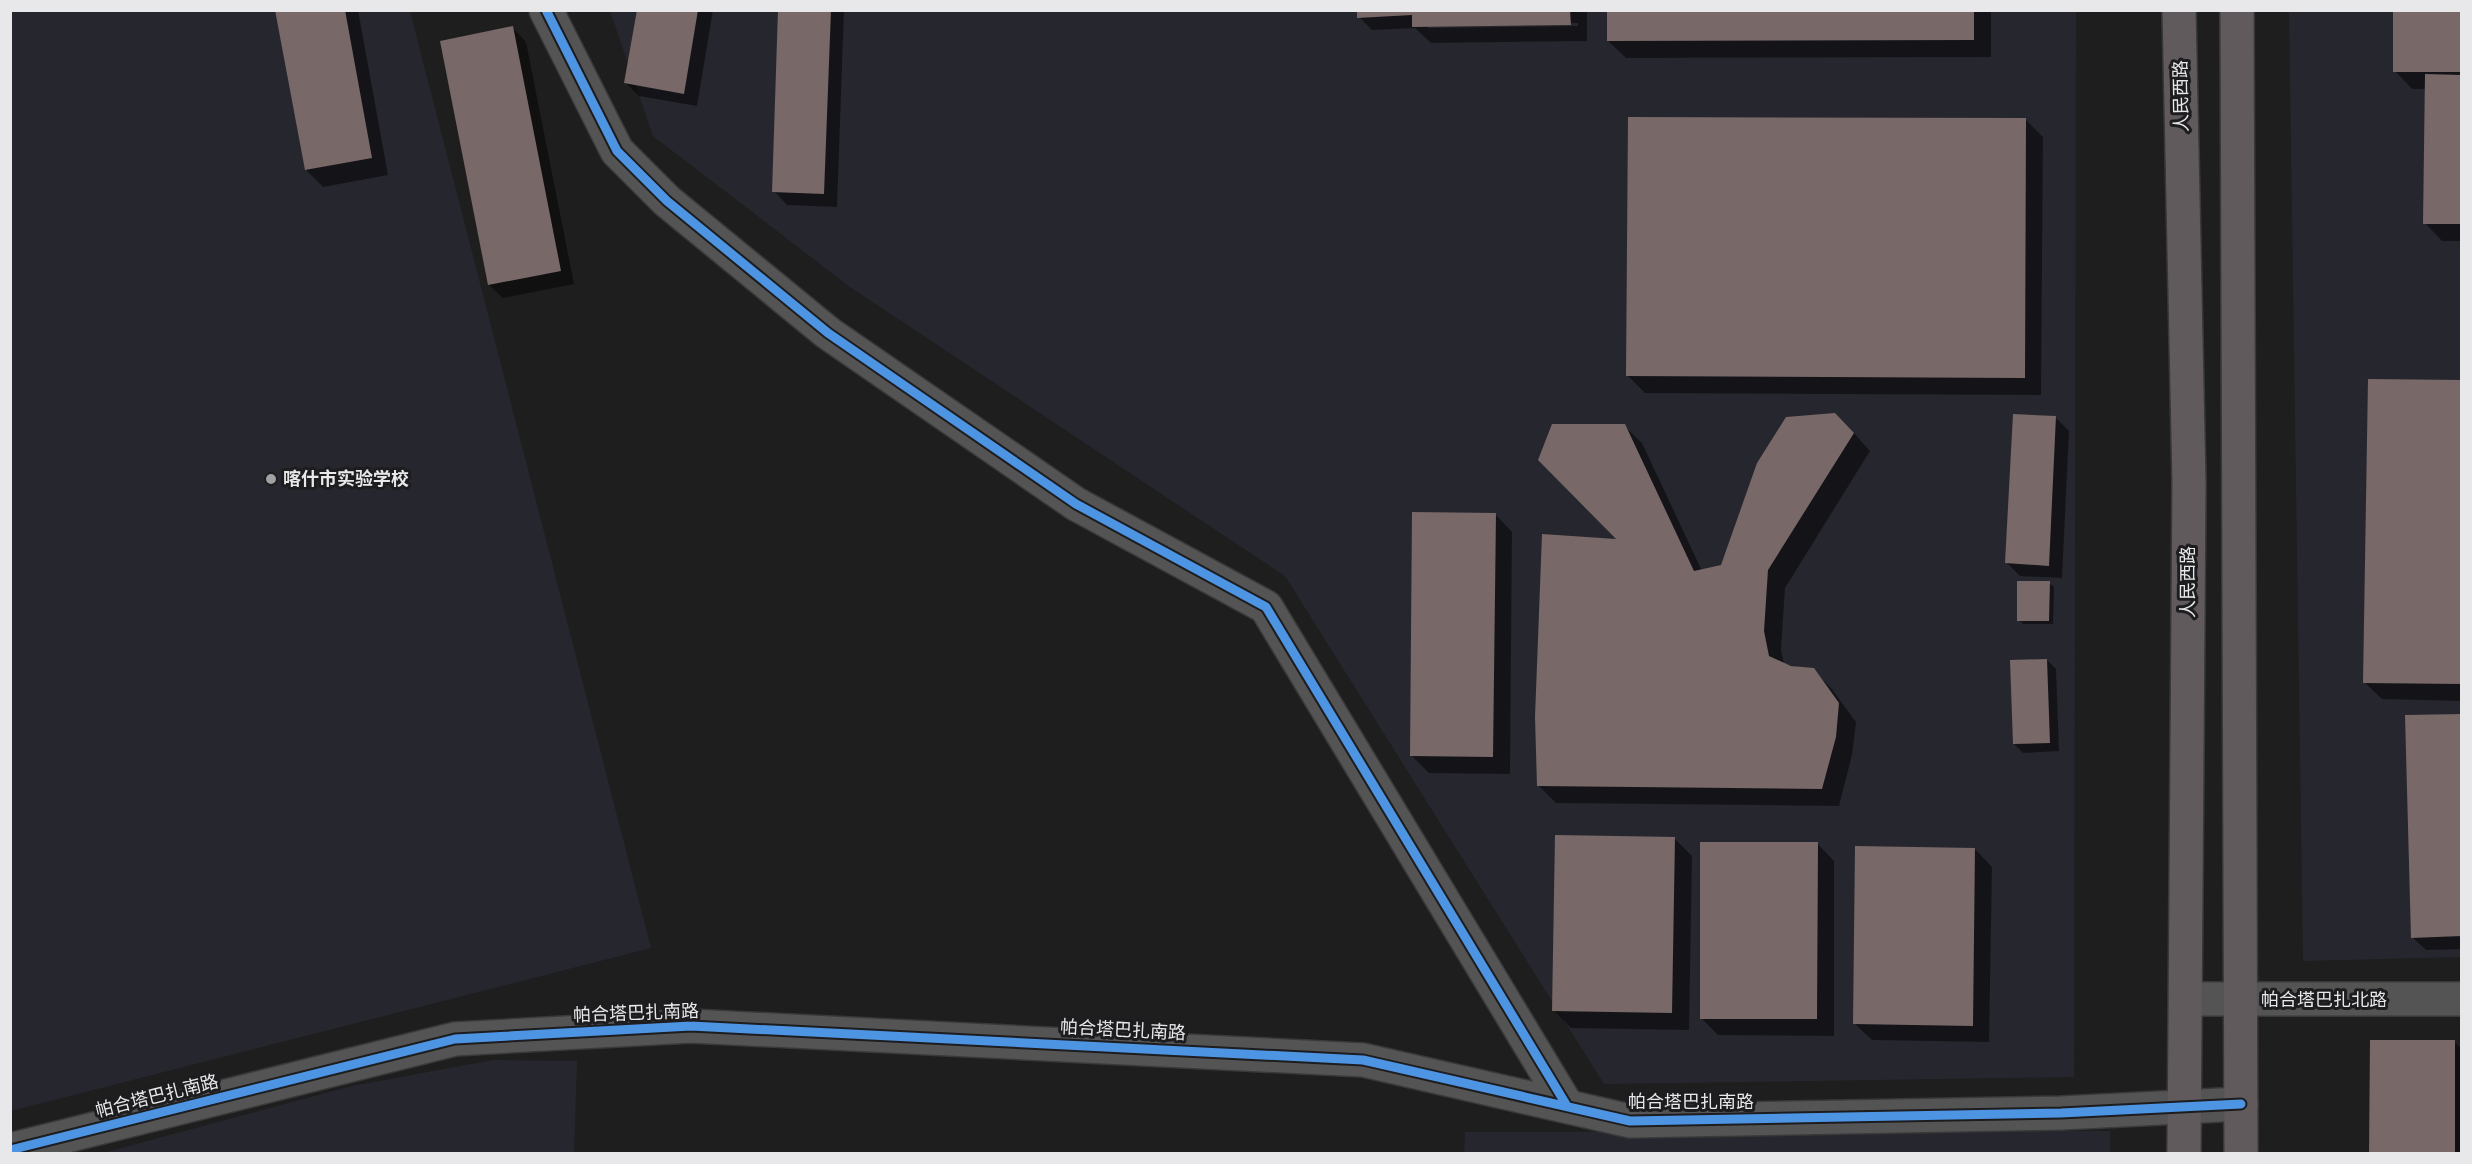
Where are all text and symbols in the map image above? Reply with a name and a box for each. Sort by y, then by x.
street label: 人民西路 [2169,60,2192,132]
place label: 喀什市实验学校 [283,468,409,489]
marker: 喀什市实验学校 [264,472,278,486]
street label: 人民西路 [2177,546,2198,618]
street label: 帕合塔巴扎北路 [2261,989,2387,1010]
street label: 帕合塔巴扎南路 [573,1000,699,1025]
street label: 帕合塔巴扎南路 [1060,1016,1186,1043]
street label: 帕合塔巴扎南路 [93,1070,221,1121]
street label: 帕合塔巴扎南路 [1628,1091,1754,1112]

